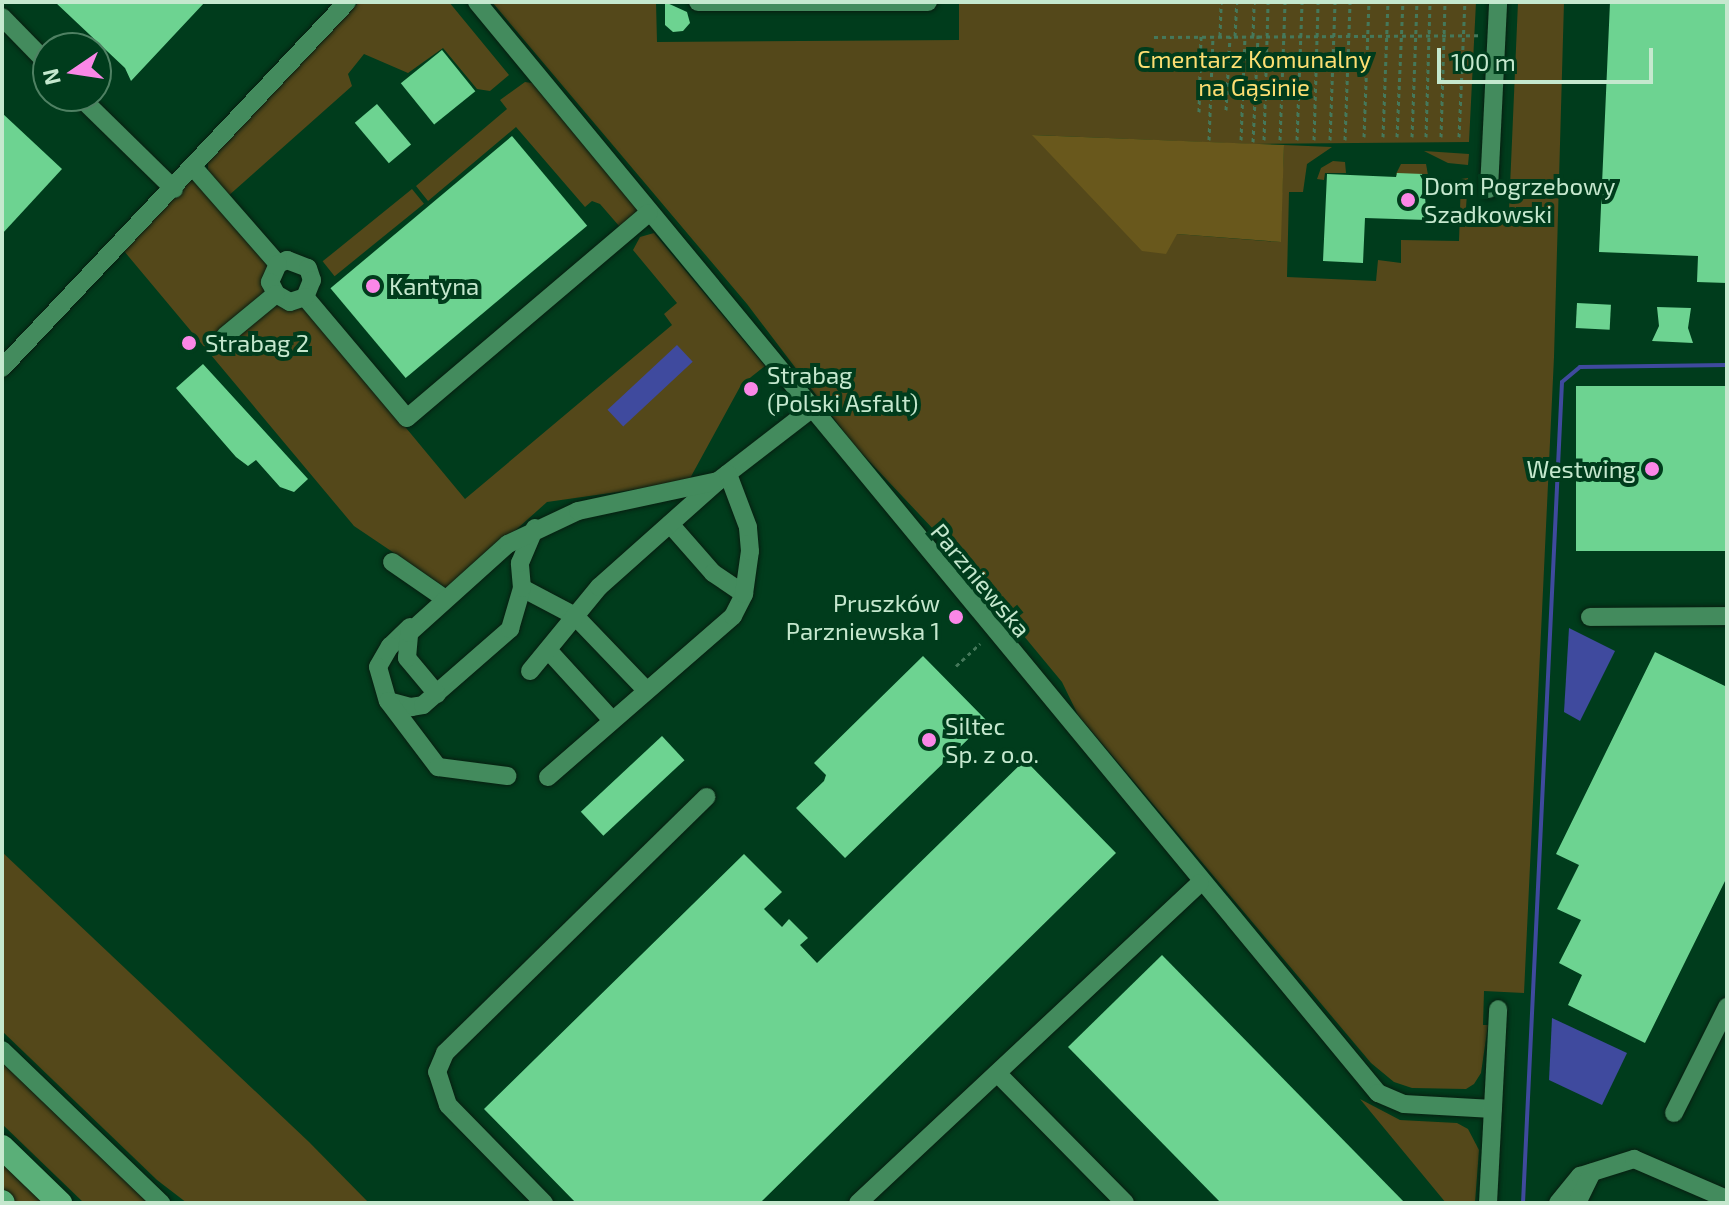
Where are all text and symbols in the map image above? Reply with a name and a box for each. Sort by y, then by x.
north arrow [32,32,112,112]
scale bar [1441,32,1657,82]
park label: Cmentarz Komunalny na Gąsinie [1137,45,1371,101]
text: 100 m [1451,47,1516,76]
text: N [36,66,65,88]
place label: Dom Pogrzebowy Szadkowski [1424,172,1615,228]
marker: Dom Pogrzebowy Szadkowski [1399,191,1417,209]
place label: Kantyna [389,272,479,300]
marker: Kantyna [364,277,382,295]
place label: Strabag 2 [205,329,309,357]
marker: Strabag 2 [180,334,198,352]
place label: Strabag (Polski Asfalt) [767,361,919,417]
marker: Strabag (Polski Asfalt) [742,380,760,398]
place label: Westwing [1526,455,1636,483]
marker: Westwing [1643,460,1661,478]
street label: Parzniewska [925,517,1037,643]
place label: Pruszków Parzniewska 1 [786,589,940,645]
marker: Pruszków Parzniewska 1 [947,608,965,626]
place label: Siltec Sp. z o.o. [945,712,1039,768]
marker: Siltec Sp. z o.o. [920,731,938,749]

